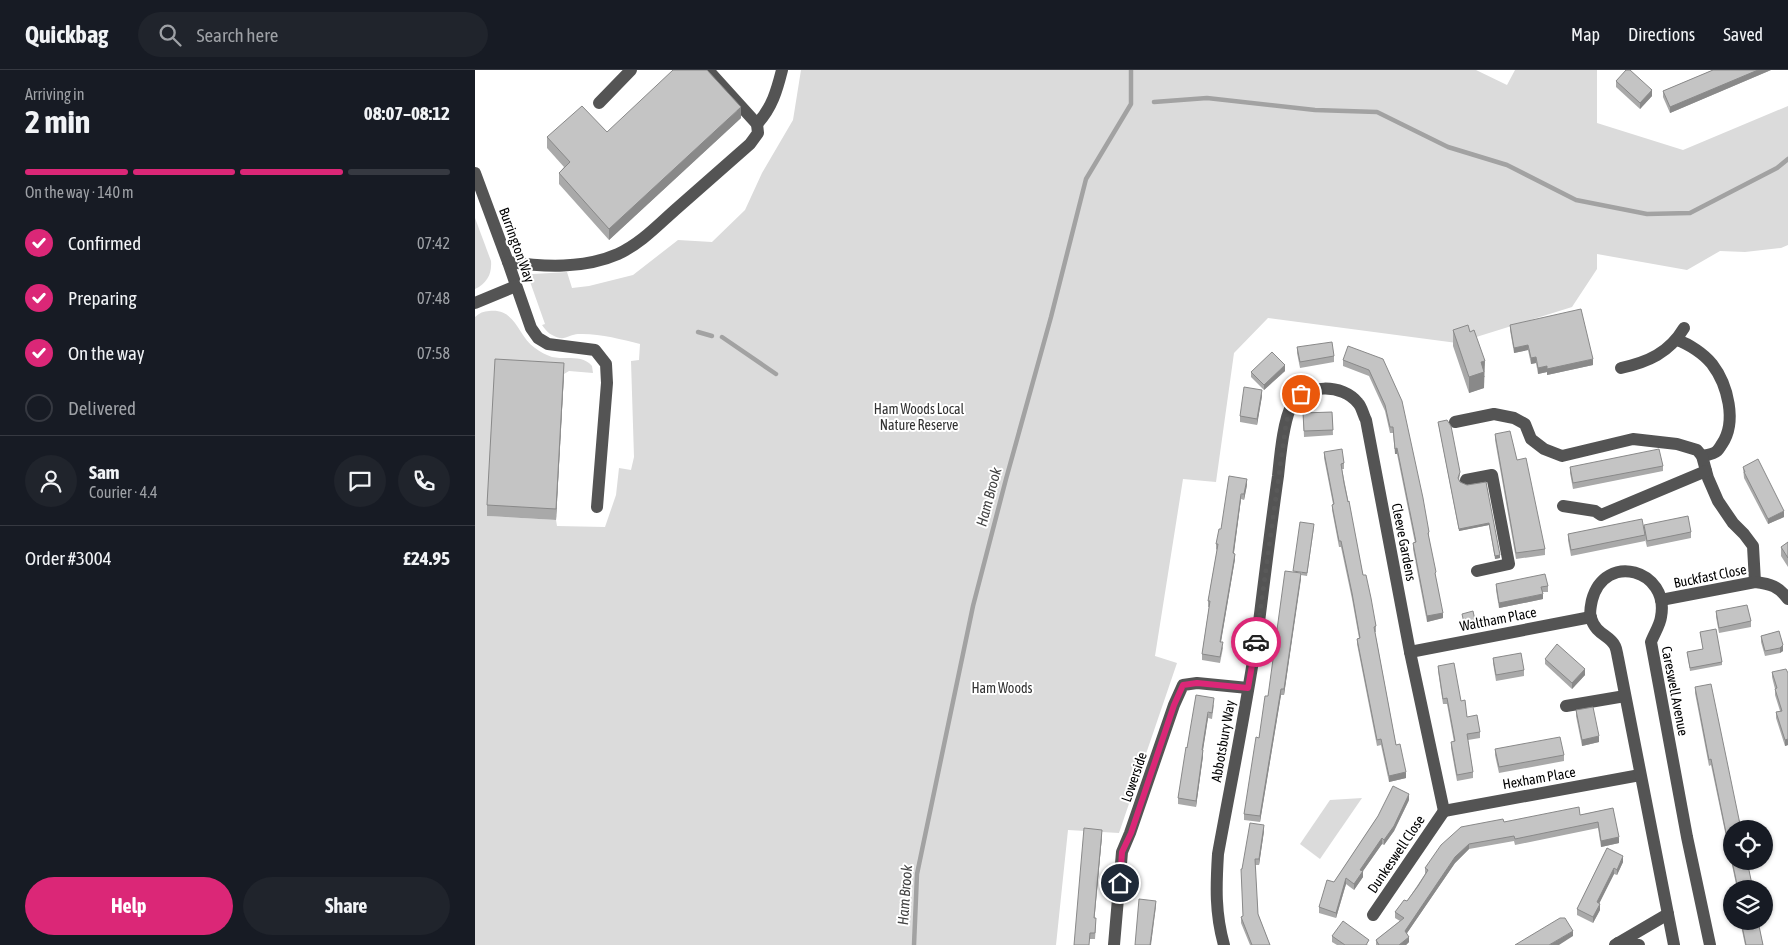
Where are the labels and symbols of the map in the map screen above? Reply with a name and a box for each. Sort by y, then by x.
street label: Burrington Way [496,205,538,285]
pin [1280,373,1322,415]
park label: Ham Woods Local Nature Reserve [874,401,964,433]
water label: Ham Brook [972,465,1005,528]
street label: Cleeve Gardens [1389,502,1419,582]
street label: Buckfast Close [1672,561,1748,591]
street label: Waltham Place [1458,604,1538,634]
courier [1231,617,1281,667]
street label: Careswell Avenue [1658,645,1692,737]
park label: Ham Woods [971,680,1033,696]
street label: Abbotsbury Way [1208,699,1238,783]
street label: Lowerside [1118,750,1150,804]
street label: Hexham Place [1501,764,1577,792]
street label: Dunkeswell Close [1364,812,1428,896]
pin [1099,862,1141,904]
water label: Ham Brook [894,864,915,926]

